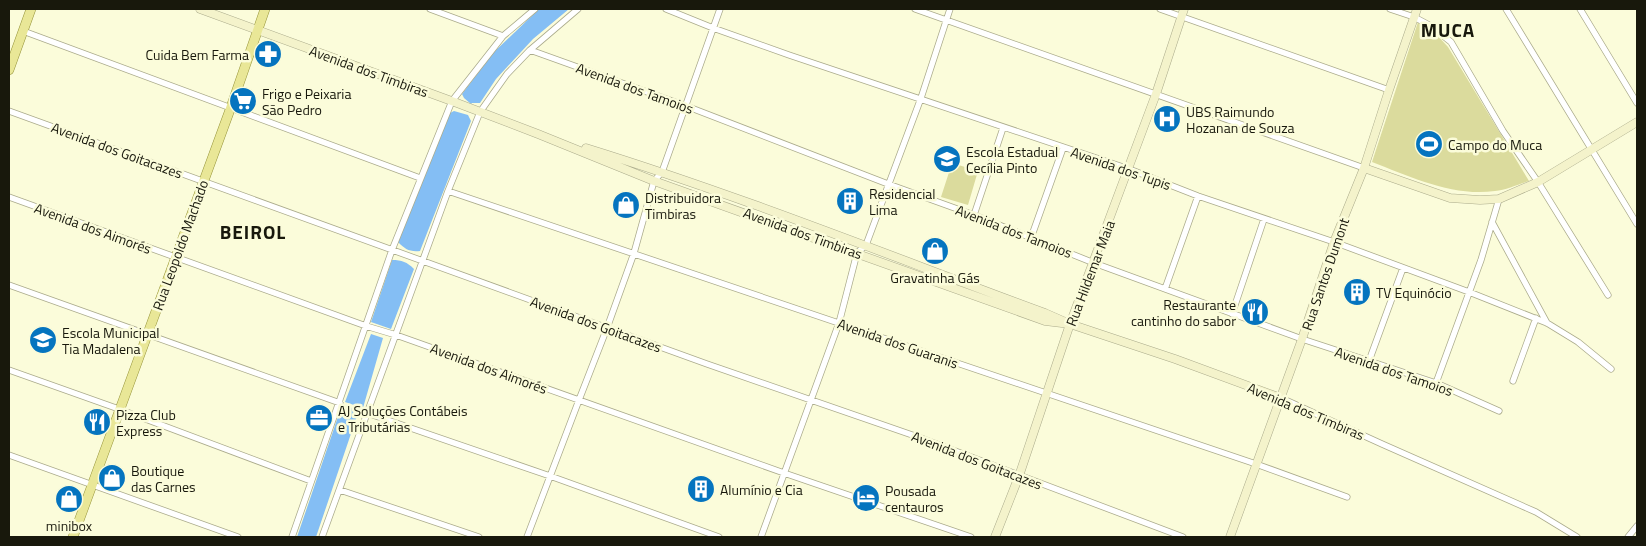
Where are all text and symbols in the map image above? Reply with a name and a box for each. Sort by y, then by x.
district label: MUCA [1421,15,1475,44]
pharmacy icon: Cuida Bem Farma [253,39,283,69]
street label: Avenida dos Timbiras [307,40,431,102]
place label: Cuida Bem Farma [146,44,249,65]
street label: Avenida dos Tamoios [573,57,697,119]
place label: Frigo e Peixaria São Pedro [262,83,351,120]
supermarket icon: Frigo e Peixaria São Pedro [228,86,258,116]
place label: UBS Raimundo Hozanan de Souza [1186,101,1295,138]
hospital icon: UBS Raimundo Hozanan de Souza [1152,104,1182,134]
street label: Avenida dos Goitacazes [48,116,186,184]
sports icon: Campo do Muca [1414,129,1444,159]
place label: Campo do Muca [1448,134,1542,155]
place label: Escola Estadual Cecília Pinto [966,141,1058,178]
street label: Avenida dos Tupis [1068,141,1174,195]
school or university icon: Escola Estadual Cecília Pinto [932,144,962,174]
street label: Rua Leopoldo Machado [147,177,213,313]
place label: Residencial Lima [869,183,936,220]
building icon: Residencial Lima [835,186,865,216]
place label: Distribuidora Timbiras [645,187,721,224]
shop icon: Distribuidora Timbiras [611,190,641,220]
street label: Avenida dos Aimorés [32,197,154,259]
street label: Avenida dos Tamoios [953,199,1075,263]
street label: Avenida dos Timbiras [741,202,865,264]
street label: Rua Santos Dumont [1296,215,1354,333]
district label: BEIROL [220,217,286,246]
street label: Rua Hildemar Maia [1060,217,1120,329]
shop icon: Gravatinha Gás [920,236,950,266]
place label: Gravatinha Gás [890,267,980,288]
building icon: TV Equinócio [1342,277,1372,307]
place label: TV Equinócio [1376,282,1452,303]
street label: Avenida dos Goitacazes [527,290,665,358]
place label: Restaurante cantinho do sabor [1131,294,1236,331]
restaurant icon: Restaurante cantinho do sabor [1240,297,1270,327]
street label: Avenida dos Guaranis [835,313,961,373]
place label: Escola Municipal Tia Madalena [62,322,160,359]
school or university icon: Escola Municipal Tia Madalena [28,325,58,355]
street label: Avenida dos Aimorés [428,337,550,399]
street label: Avenida dos Tamoios [1332,341,1456,401]
street label: Avenida dos Timbiras [1244,377,1368,445]
place label: AJ Soluções Contábeis e Tributárias [338,400,467,437]
office icon: AJ Soluções Contábeis e Tributárias [304,403,334,433]
place label: Pizza Club Express [116,404,176,441]
restaurant icon: Pizza Club Express [82,407,112,437]
street label: Avenida dos Goitacazes [909,425,1045,495]
place label: Boutique das Carnes [131,460,196,497]
shop icon: Boutique das Carnes [97,463,127,493]
building icon: Alumínio e Cia [686,474,716,504]
place label: Alumínio e Cia [720,479,803,500]
place label: Pousada centauros [885,480,944,517]
hotel icon: Pousada centauros [851,483,881,513]
shop icon: minibox [54,484,84,514]
place label: minibox [46,515,93,536]

